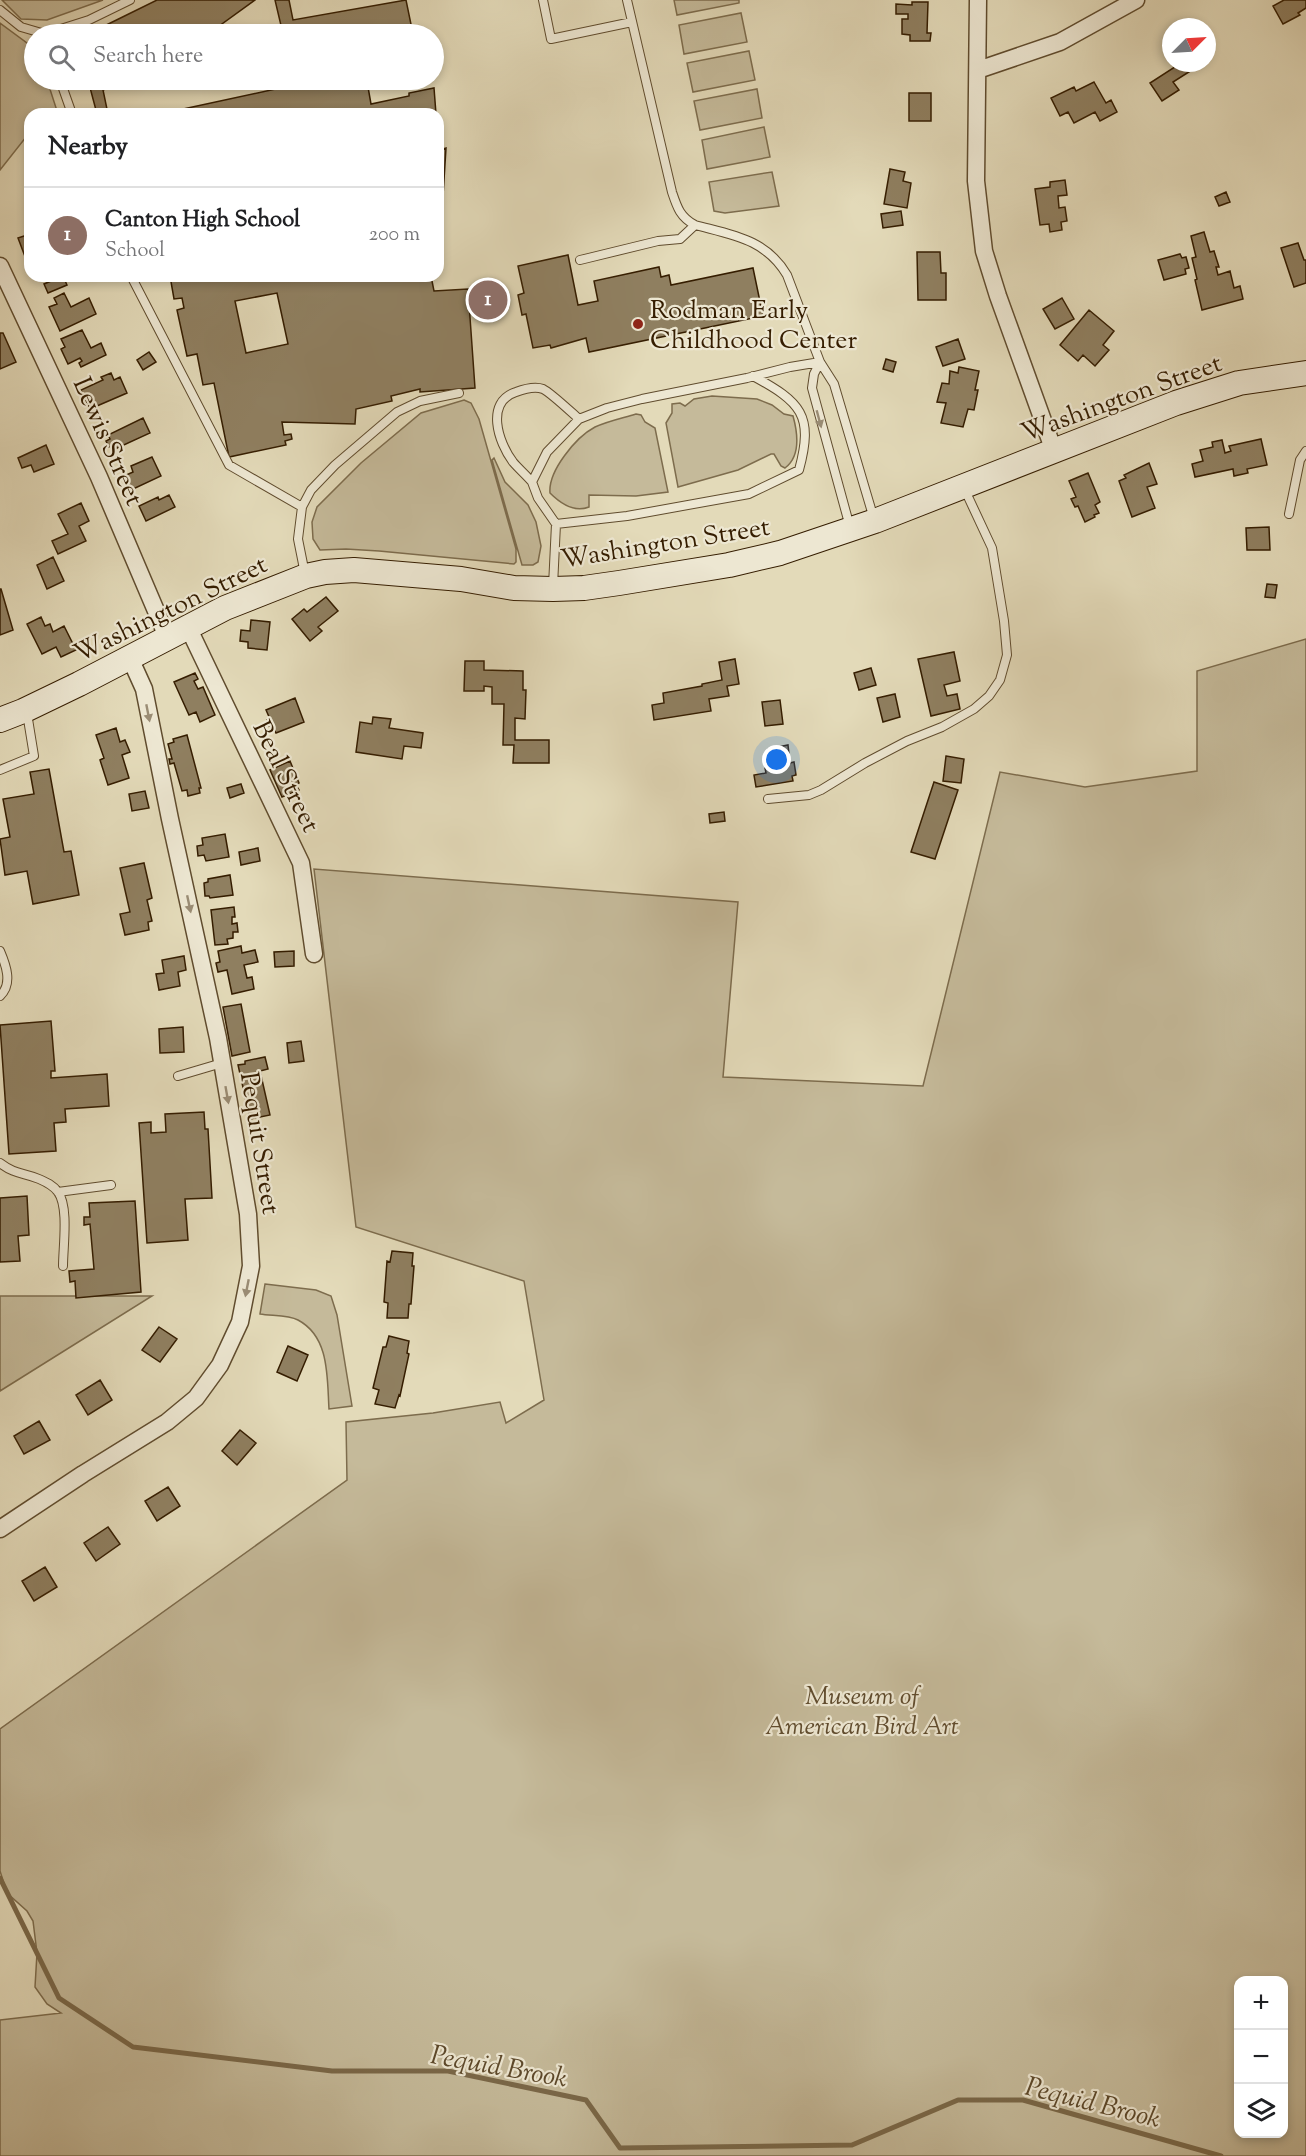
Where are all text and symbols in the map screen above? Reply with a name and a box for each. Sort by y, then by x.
north arrow [1162,18,1216,72]
search box [24,24,444,90]
icon: search [45,41,78,74]
text: Search here [93,41,203,73]
text: Nearby [48,129,128,166]
text: Canton High School [105,205,300,237]
text: 1 [64,221,71,250]
text: 200 m [369,221,420,250]
text: School [105,237,165,266]
pin: 1 [468,278,508,322]
place label: Rodman Early Childhood Center [650,293,857,360]
marker: Rodman Early Childhood Center [631,317,645,331]
street label: Washington Street [1016,346,1227,453]
street label: Lewis Street [62,372,152,512]
one-way arrow [815,410,825,428]
street label: Washington Street [558,510,773,579]
street label: Washington Street [68,547,274,673]
one-way arrow [144,704,154,722]
street label: Beal Street [242,715,328,839]
your location [762,745,791,774]
one-way arrow [184,895,194,913]
street label: Pequit Street [229,1070,288,1217]
one-way arrow [223,1086,232,1105]
one-way arrow [242,1278,251,1297]
park label: Museum of American Bird Art [765,1679,959,1746]
map controls [1234,1976,1288,2138]
button: + [1234,1976,1288,2030]
button: − [1234,2030,1288,2084]
water label: Pequid Brook [427,2037,570,2100]
water label: Pequid Brook [1021,2069,1164,2140]
button: layers [1234,2084,1288,2138]

